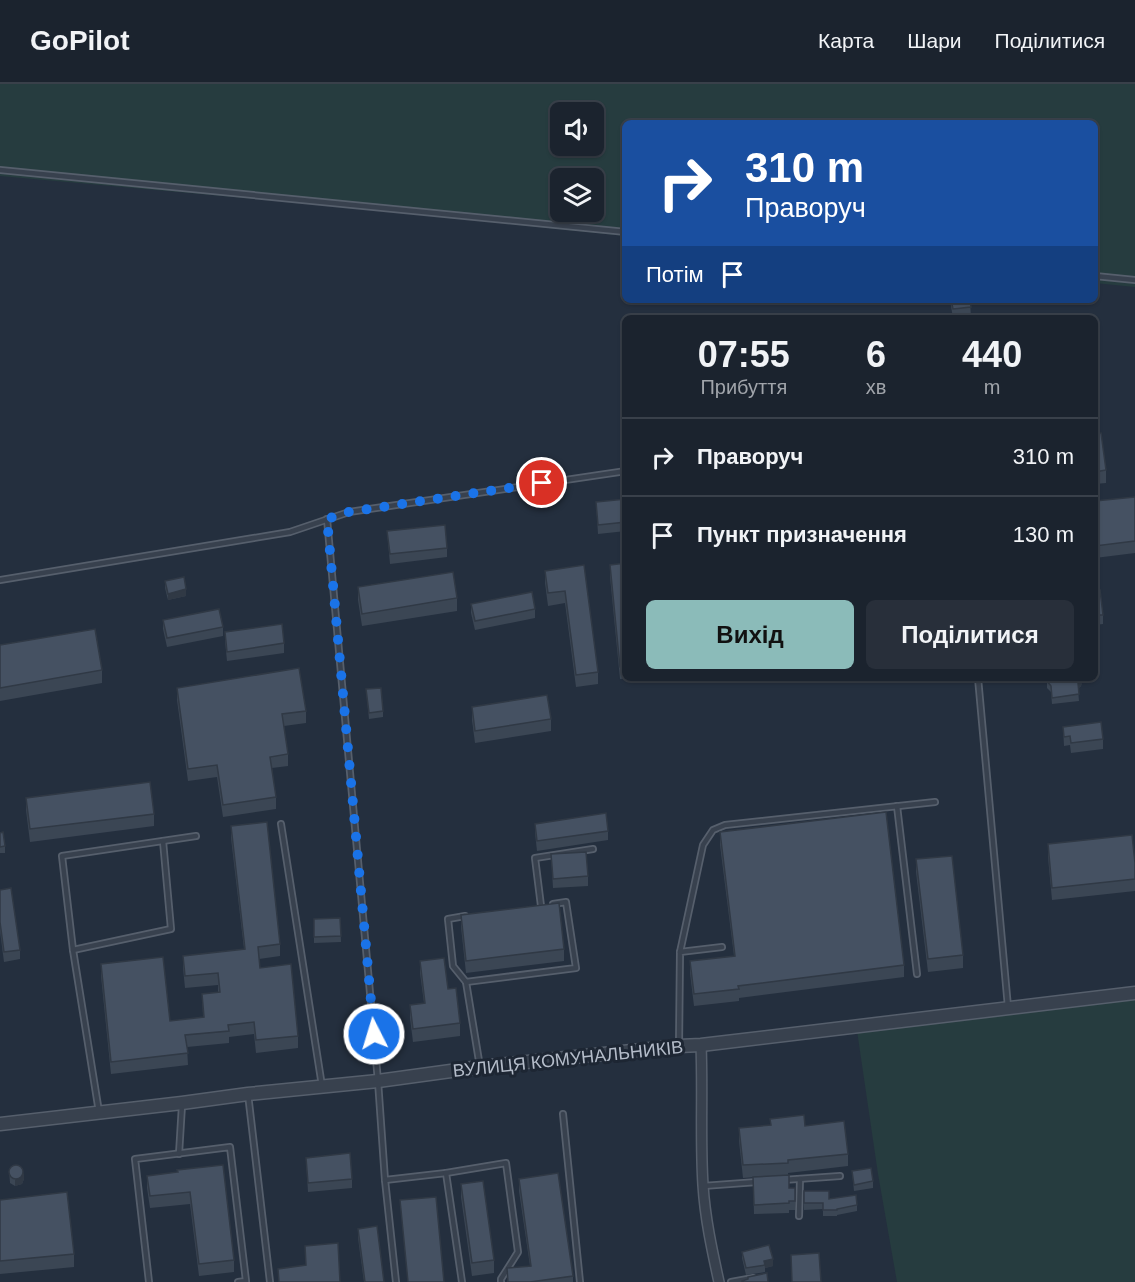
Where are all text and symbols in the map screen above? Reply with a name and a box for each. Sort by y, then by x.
text: GoPilot [30,25,130,56]
text: Карта [818,29,874,52]
text: Шари [907,29,962,52]
text: Поділитися [995,29,1105,52]
map controls [550,102,604,222]
button: sound [550,102,604,156]
icon: right [646,144,724,222]
text: 310 m [745,144,864,191]
button: layers [550,168,604,222]
text: Праворуч [745,193,866,223]
icon: arrive [716,258,749,291]
text: Потім [646,262,704,287]
text: 07:55 [698,334,790,375]
text: 6 [866,334,886,375]
text: 440 [962,334,1022,375]
text: Прибуття [700,376,787,398]
text: хв [866,376,886,398]
text: m [984,376,1000,398]
icon: right [646,441,679,474]
text: Праворуч [697,444,803,469]
text: 310 m [1013,444,1074,469]
pin [516,457,567,508]
icon: arrive [525,466,558,499]
icon: arrive [646,519,679,552]
text: Пункт призначення [697,522,907,547]
text: 130 m [1013,522,1074,547]
button: Вихід [646,600,854,669]
button: Поділитися [866,600,1074,669]
position arrow [342,1002,406,1066]
street label: ВУЛИЦЯ КОМУНАЛЬНИКІВ [452,1037,684,1081]

